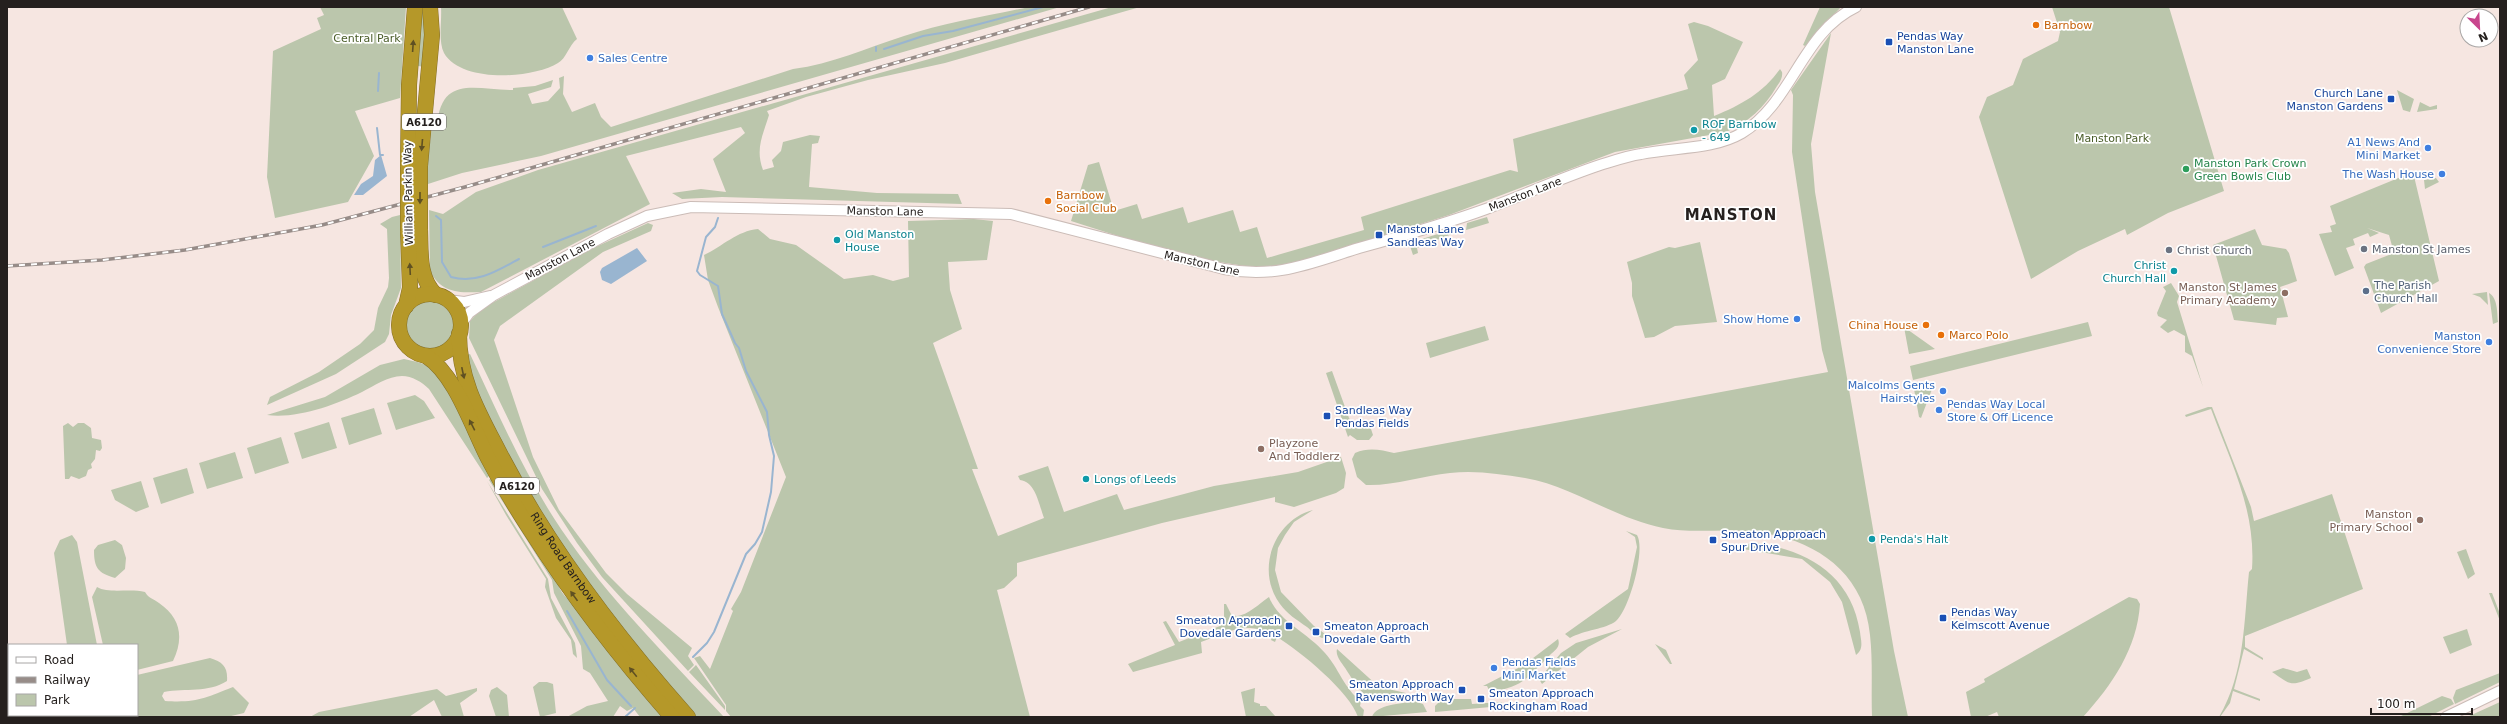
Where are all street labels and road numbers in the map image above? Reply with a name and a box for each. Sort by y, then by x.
road number: A6120 [402,114,446,130]
street label: William Parkin Way [401,140,416,245]
street label: Manston Lane [1487,175,1564,214]
street label: Manston Lane [846,204,924,219]
street label: Manston Lane [523,236,598,283]
street label: Manston Lane [1163,248,1241,279]
road number: A6120 [495,478,539,494]
street label: Ring Road Barnbow [528,510,599,606]

